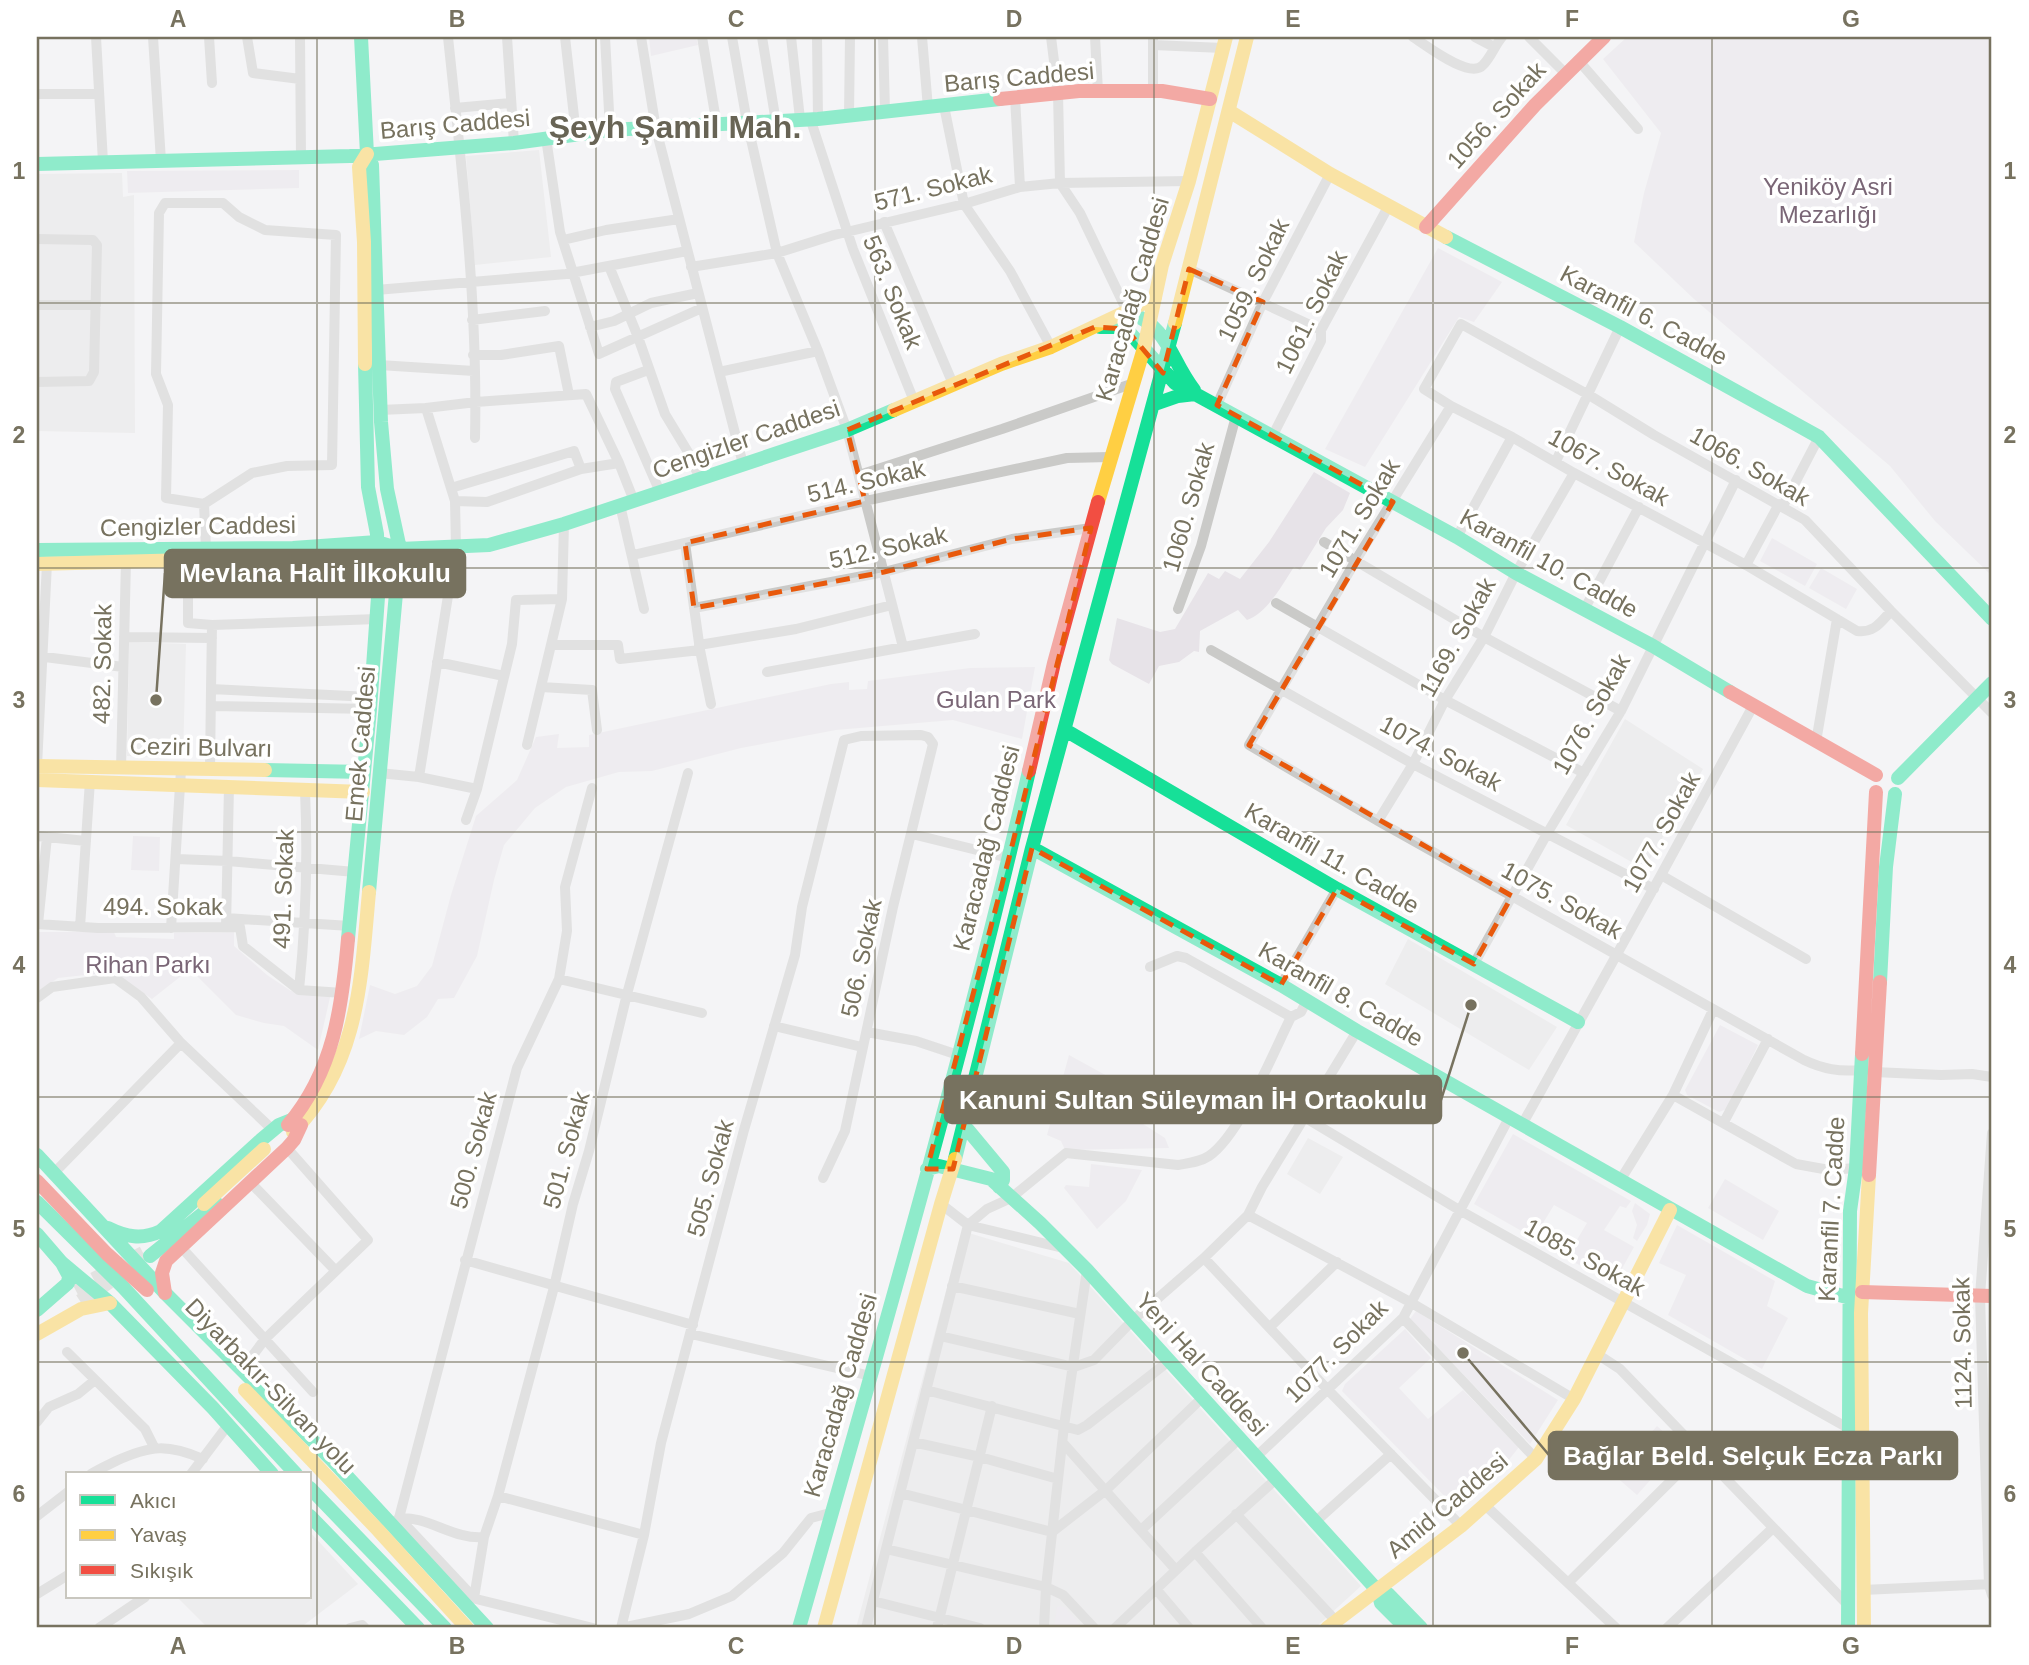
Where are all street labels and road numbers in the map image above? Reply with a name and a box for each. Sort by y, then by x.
street label: 1056. Sokak [1441,56,1551,174]
street label: Barış Caddesi [943,57,1095,97]
street label: Barış Caddesi [379,104,531,144]
street label: 571. Sokak [871,160,995,216]
street label: Karacadağ Caddesi [1090,194,1174,404]
street label: 1059. Sokak [1212,213,1295,346]
street label: 563. Sokak [858,231,928,354]
street label: 1061. Sokak [1270,245,1353,378]
street label: Karanfil 6. Cadde [1556,260,1732,370]
street label: Cengizler Caddesi [649,394,843,484]
street label: 1066. Sokak [1685,421,1815,512]
street label: 1067. Sokak [1544,423,1675,512]
street label: 1060. Sokak [1157,438,1220,575]
street label: 1071. Sokak [1313,453,1405,582]
street label: 514. Sokak [804,454,929,508]
street label: Karanfil 10. Cadde [1456,503,1642,623]
street label: Cengizler Caddesi [100,511,296,541]
street label: 512. Sokak [826,520,951,574]
street label: 1169. Sokak [1413,572,1501,701]
street label: 482. Sokak [87,603,117,724]
street label: 1076. Sokak [1547,648,1636,779]
street label: Emek Caddesi [340,665,380,823]
street label: 1074. Sokak [1376,710,1507,797]
street label: Ceziri Bulvarı [129,732,273,762]
street label: Karacadağ Caddesi [947,742,1025,954]
street label: 1077. Sokak [1617,766,1706,897]
street label: Karanfil 11. Cadde [1240,797,1424,919]
street label: 491. Sokak [267,828,299,949]
street label: 1075. Sokak [1497,856,1628,945]
street label: 494. Sokak [103,893,224,920]
street label: 506. Sokak [835,895,887,1020]
street label: Karanfil 8. Cadde [1254,936,1428,1052]
street label: 500. Sokak [444,1088,502,1211]
street label: 501. Sokak [537,1088,595,1211]
street label: 505. Sokak [681,1116,739,1239]
street label: Karanfil 7. Cadde [1813,1116,1849,1302]
street label: 1085. Sokak [1520,1213,1651,1302]
street label: 1124. Sokak [1947,1276,1977,1409]
street label: Yeni Hal Caddesi [1131,1287,1273,1441]
street label: Karacadağ Caddesi [798,1290,882,1500]
street label: Diyarbakır-Silvan yolu [180,1293,362,1479]
street label: 1077. Sokak [1279,1294,1393,1408]
street label: Amid Caddesi [1381,1447,1513,1563]

